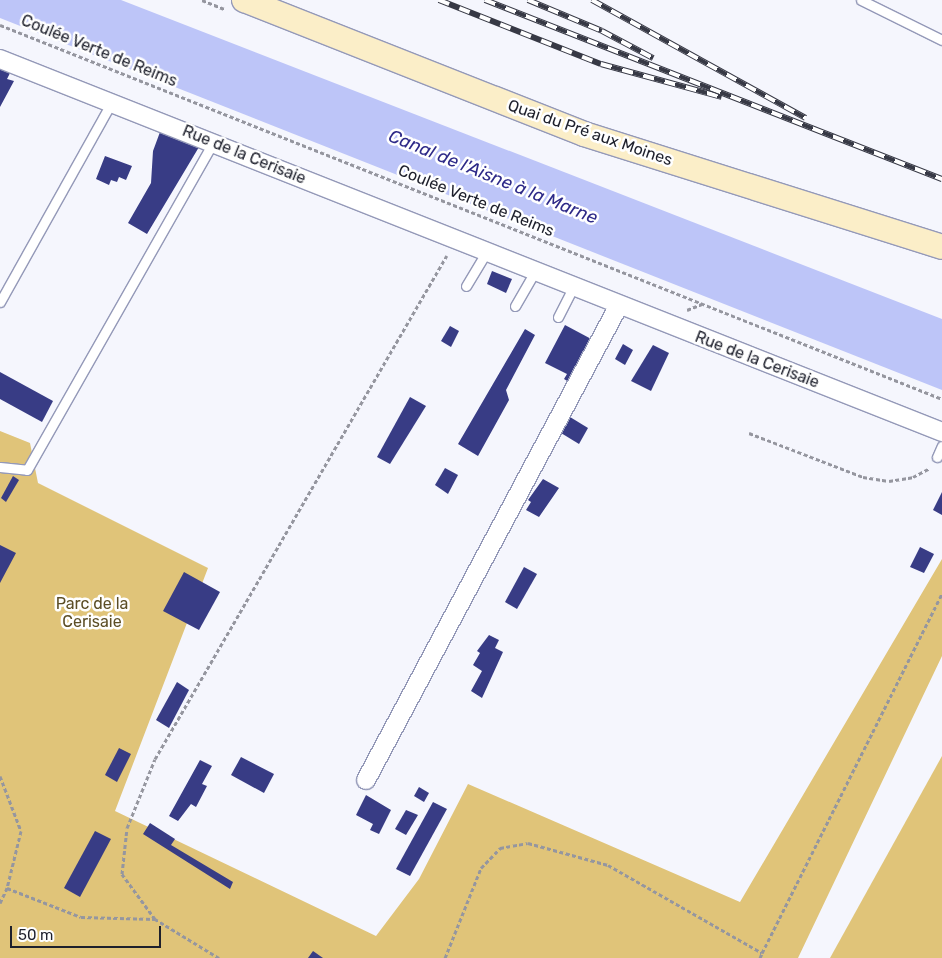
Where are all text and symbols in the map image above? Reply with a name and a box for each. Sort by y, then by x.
street label: Coulée Verte de Reims [18,11,180,91]
street label: Quai du Pré aux Moines [505,96,675,170]
street label: Rue de la Cerisaie [179,121,309,189]
water label: Canal de l'Aisne à la Marne [385,125,601,229]
street label: Coulée Verte de Reims [395,161,557,241]
street label: Rue de la Cerisaie [692,327,822,393]
park label: Parc de la Cerisaie [56,594,128,632]
scale bar [12,916,164,948]
text: 50 m [18,926,53,944]

